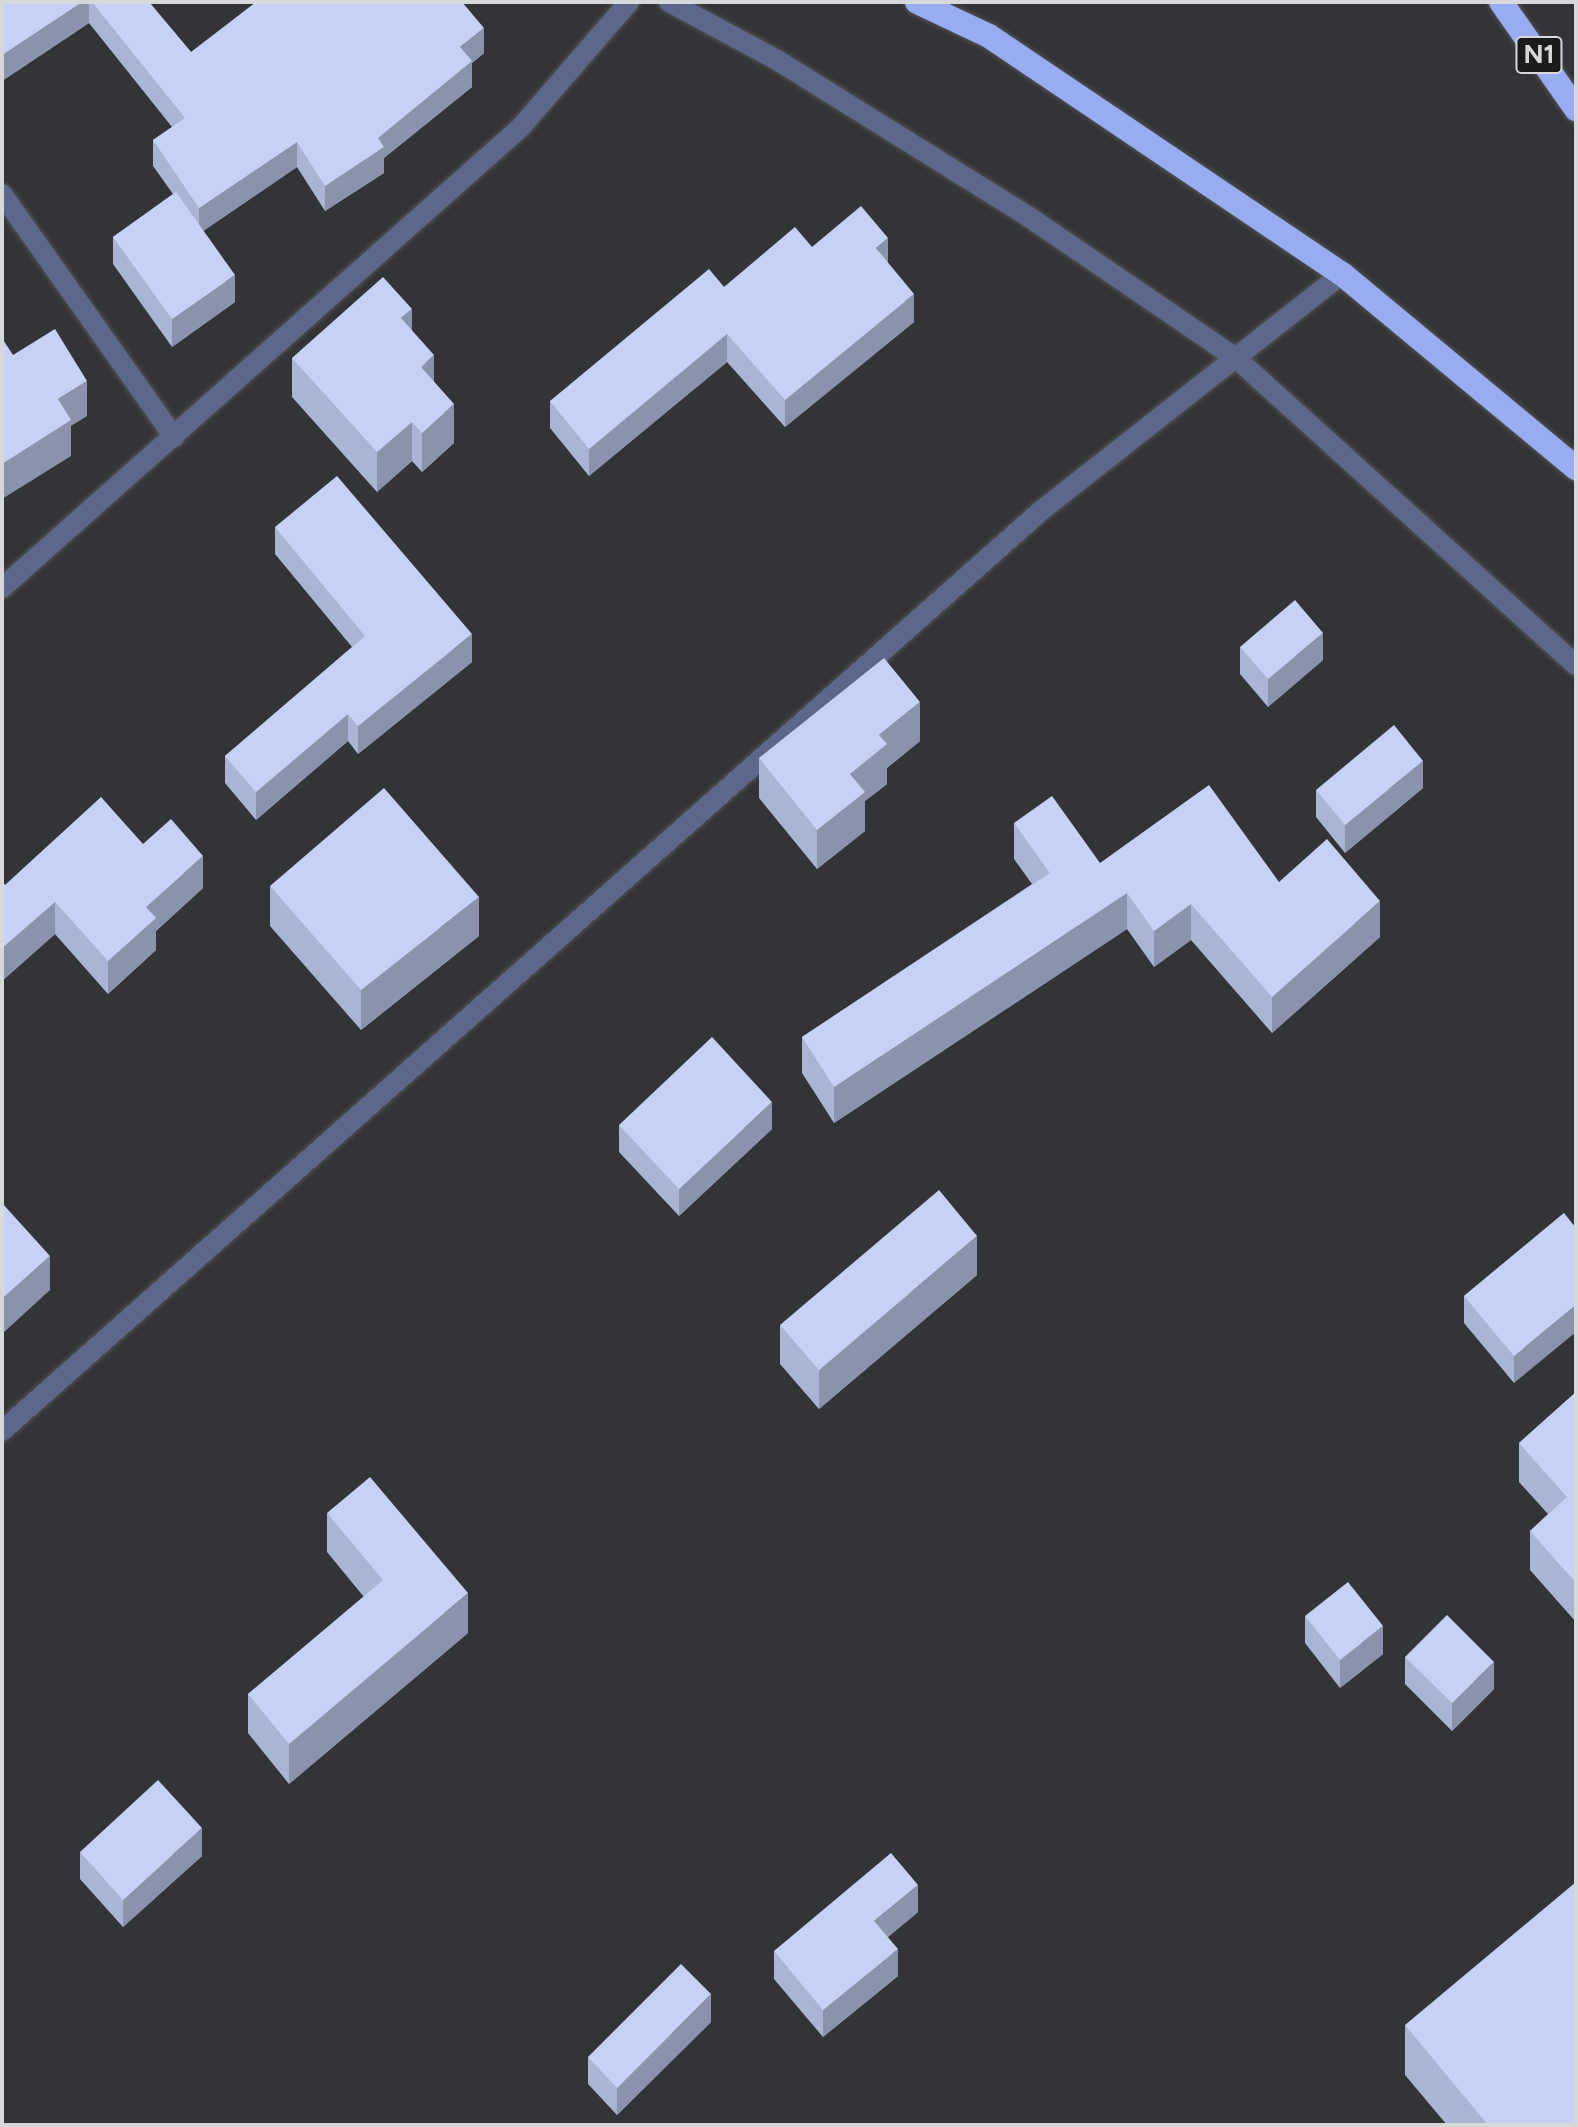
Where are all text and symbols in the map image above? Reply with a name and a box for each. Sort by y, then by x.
road number: N1 [1515,33,1563,77]

